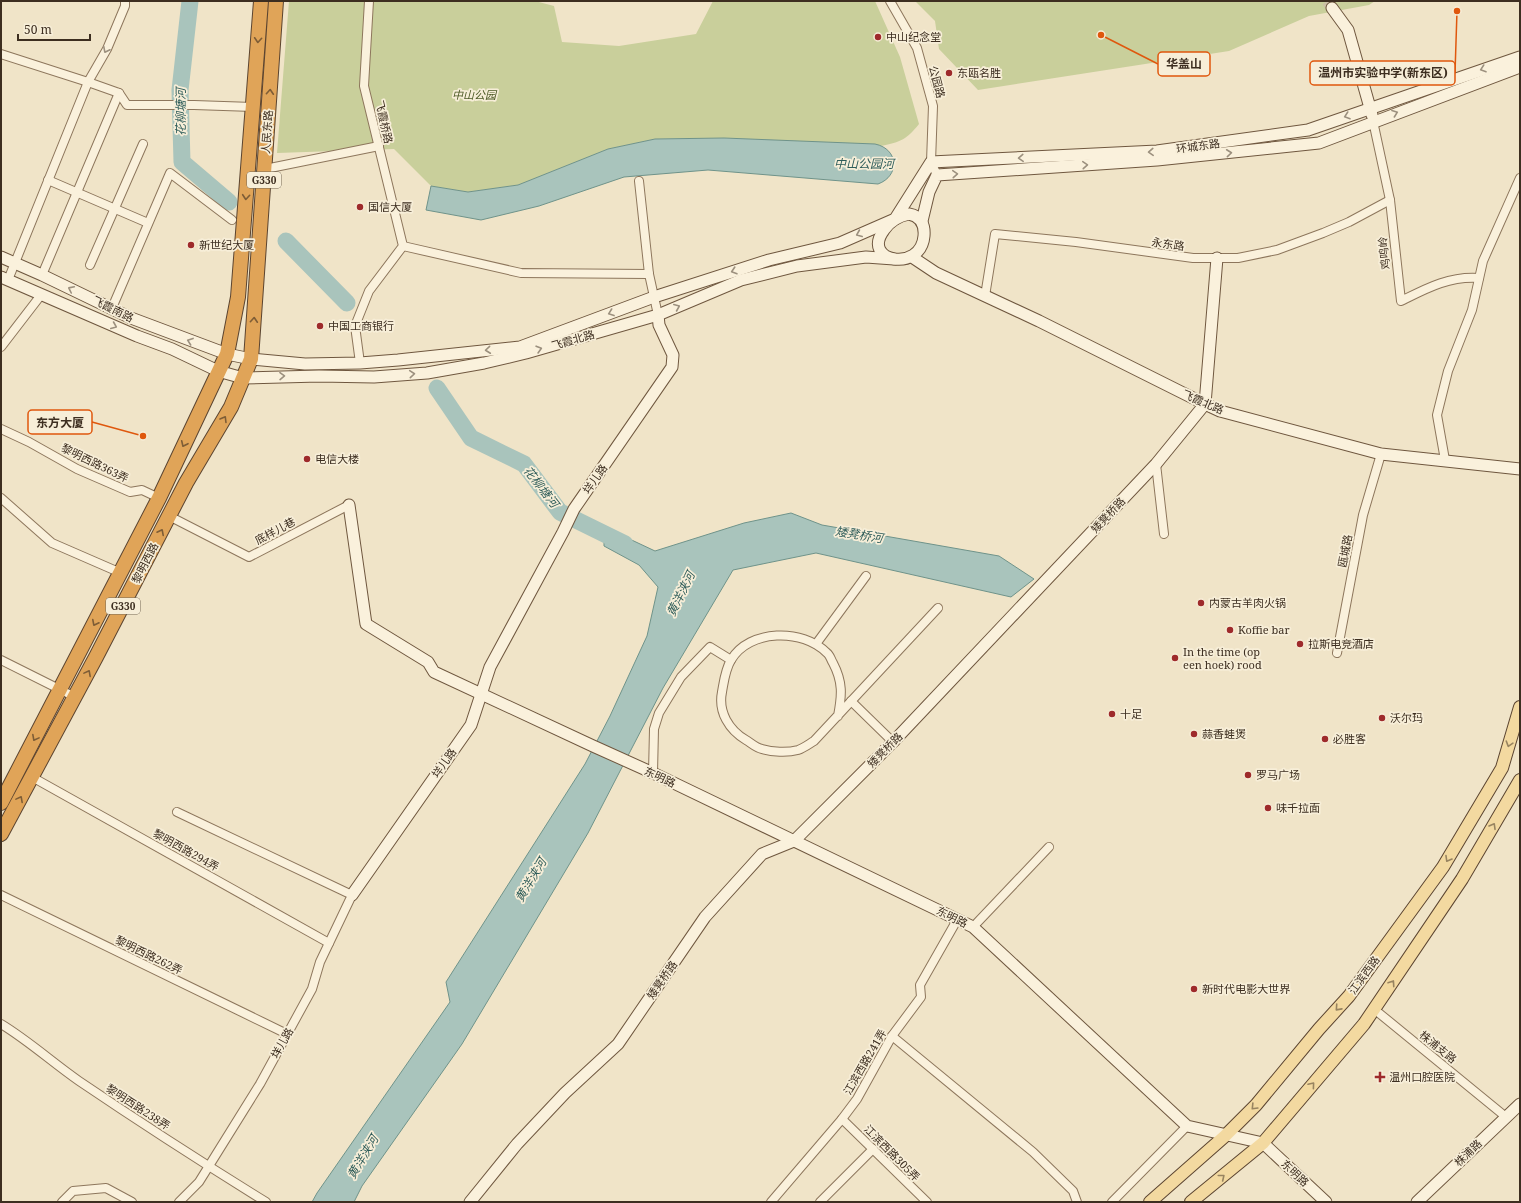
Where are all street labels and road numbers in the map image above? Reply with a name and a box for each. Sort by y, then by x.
street label: 公园路 [926,64,949,100]
street label: 飞霞桥路 [372,99,397,145]
street label: 人民东路 [257,109,276,154]
street label: 环城东路 [1175,135,1221,156]
road number: G330 [247,172,281,188]
street label: 永东路 [1151,234,1185,253]
street label: 鸡鸣岭 [1374,236,1393,270]
street label: 飞霞南路 [90,292,136,325]
street label: 飞霞北路 [550,326,596,353]
street label: 飞霞北路 [1180,386,1226,417]
street label: 黎明西路363弄 [59,440,132,485]
street label: 垟儿路 [579,461,610,497]
street label: 矮凳桥路 [1087,493,1128,536]
street label: 底样儿巷 [252,514,298,548]
street label: 瓯城路 [1334,533,1355,569]
street label: 黎明西路 [128,540,161,586]
road number: G330 [106,598,140,614]
street label: 矮凳桥路 [864,729,906,771]
street label: 垟儿路 [428,745,459,781]
street label: 东明路 [642,763,678,790]
street label: 黎明西路294弄 [150,825,222,874]
street label: 东明路 [934,903,970,931]
street label: 黎明西路262弄 [113,932,186,977]
street label: 江滨西路 [1345,952,1383,997]
street label: 矮凳桥路 [643,957,680,1002]
street label: 垟儿路 [267,1025,296,1061]
street label: 江滨西路241弄 [840,1026,889,1097]
street label: 株浦支路 [1416,1027,1460,1066]
street label: 黎明西路238弄 [103,1080,173,1133]
street label: 江滨西路305弄 [861,1121,924,1184]
street label: 株浦路 [1451,1136,1485,1169]
street label: 东明路 [1278,1156,1313,1189]

